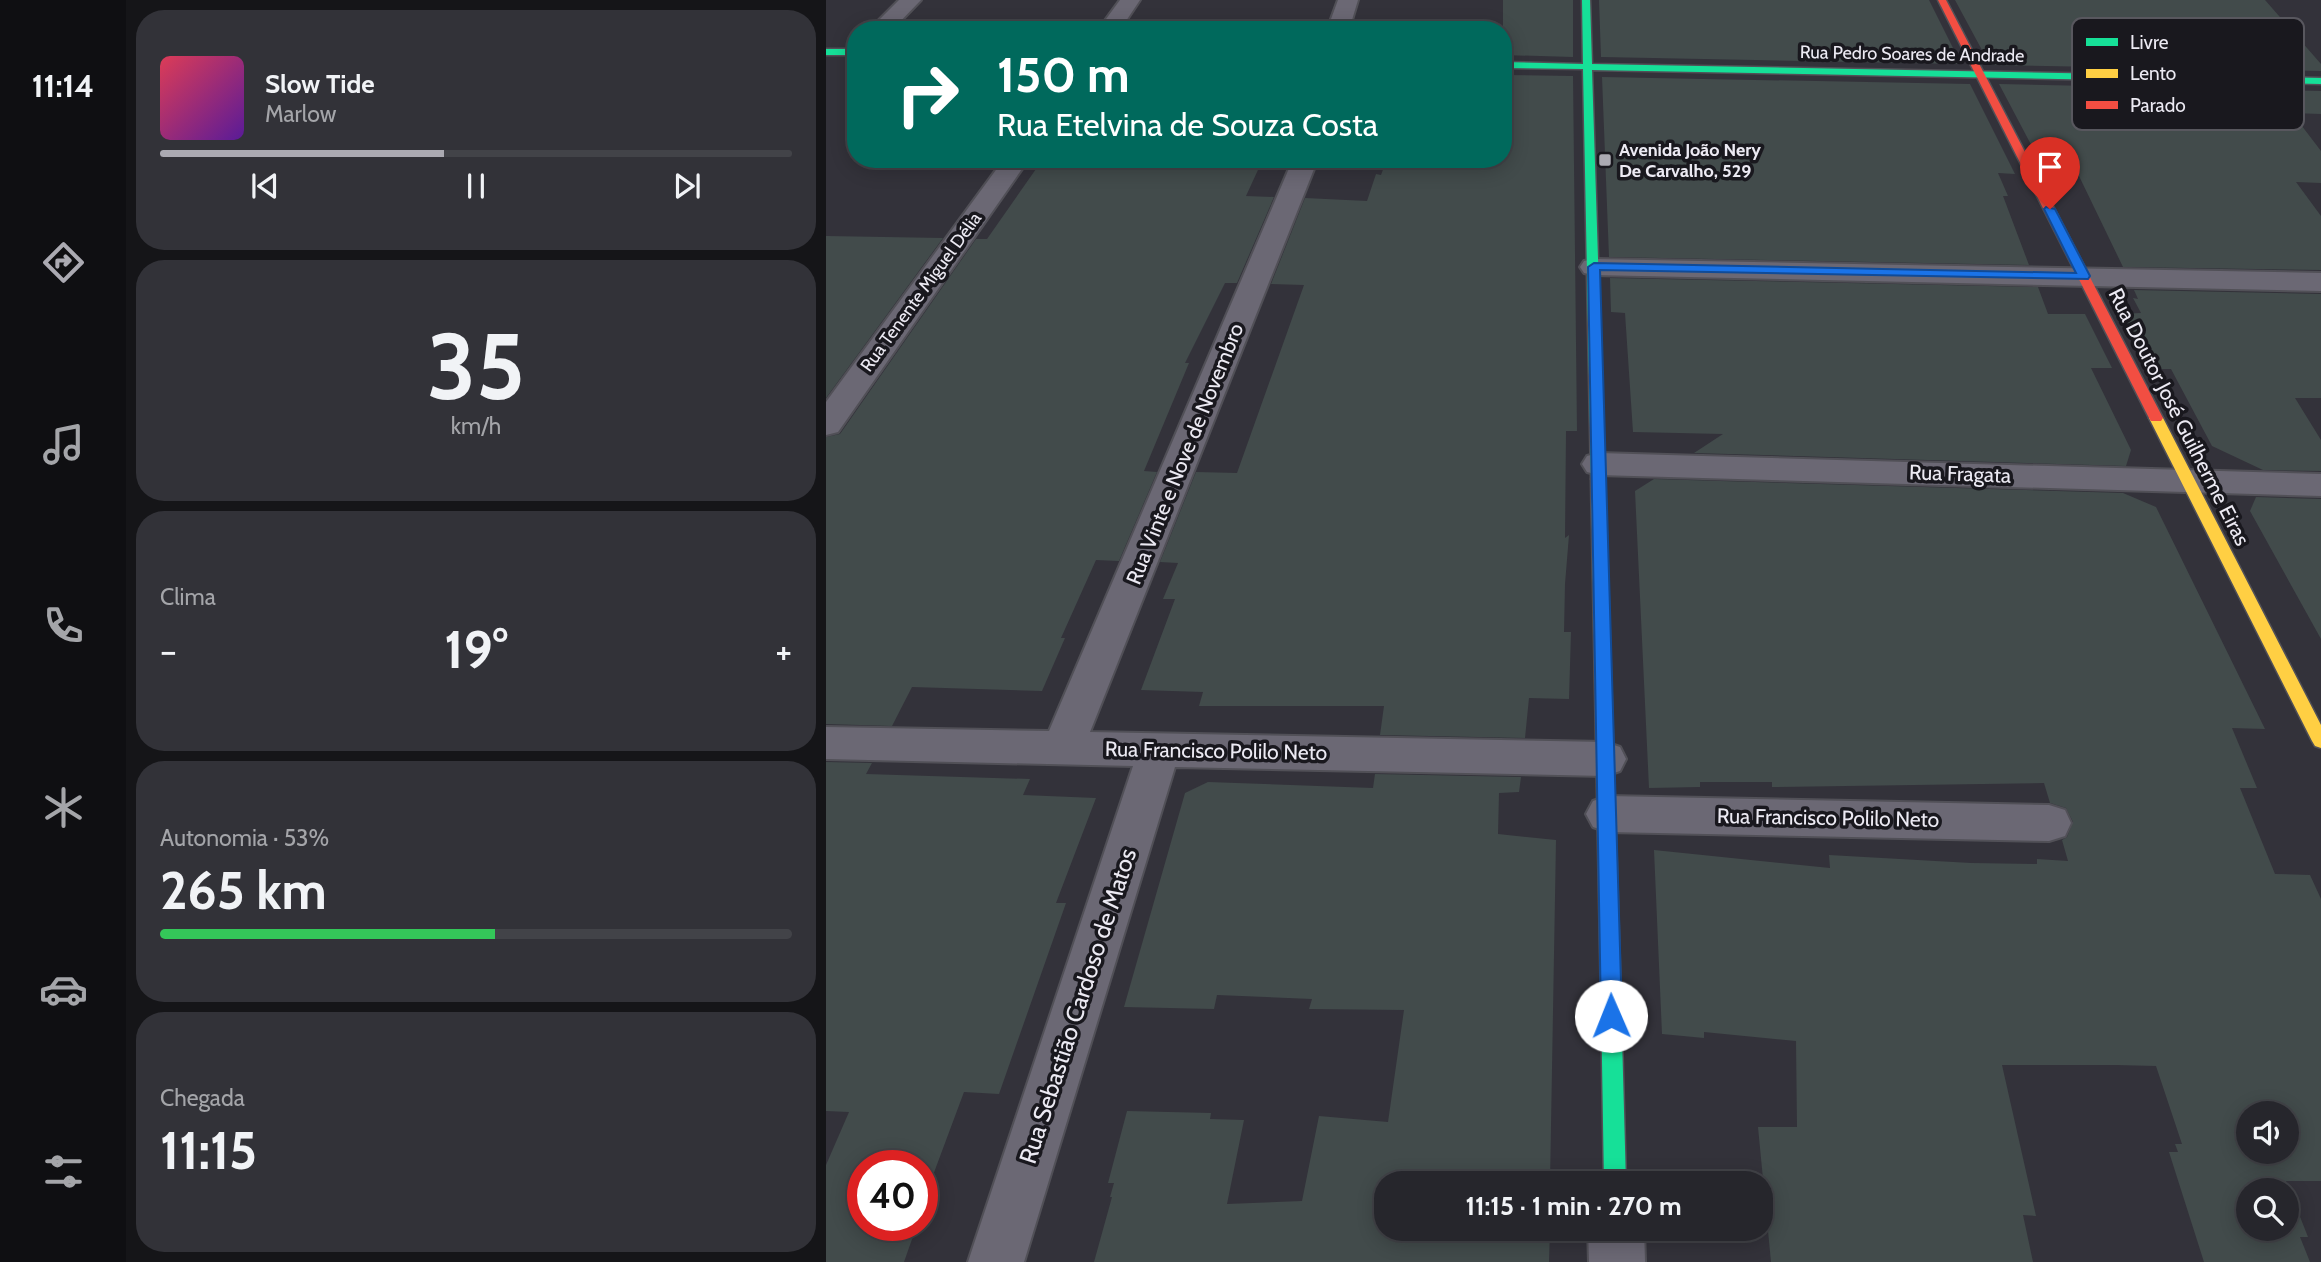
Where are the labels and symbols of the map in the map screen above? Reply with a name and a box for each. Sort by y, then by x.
legend [2072,18,2304,130]
text: Livre [2130,31,2169,54]
street label: Rua Pedro Soares de Andrade [1800,41,2024,67]
text: Lento [2130,62,2176,85]
text: Parado [2130,94,2186,117]
pin [2020,137,2080,209]
place label: Avenida João Nery De Carvalho, 529 [1619,139,1761,182]
marker: Avenida João Nery De Carvalho, 529 [1597,152,1613,168]
street label: Rua Tenente Miguel Délia [856,208,986,376]
street label: Rua Doutor José Guilherme Eiras [2104,284,2256,550]
street label: Rua Vinte e Nove de Novembro [1121,320,1248,588]
street label: Rua Fragata [1908,459,2012,488]
street label: Rua Francisco Polilo Neto [1105,736,1327,765]
street label: Rua Francisco Polilo Neto [1717,803,1939,832]
street label: Rua Sebastião Cardoso de Matos [1013,845,1142,1167]
position arrow [1574,979,1648,1053]
speed limit sign: 40 [847,1150,938,1241]

